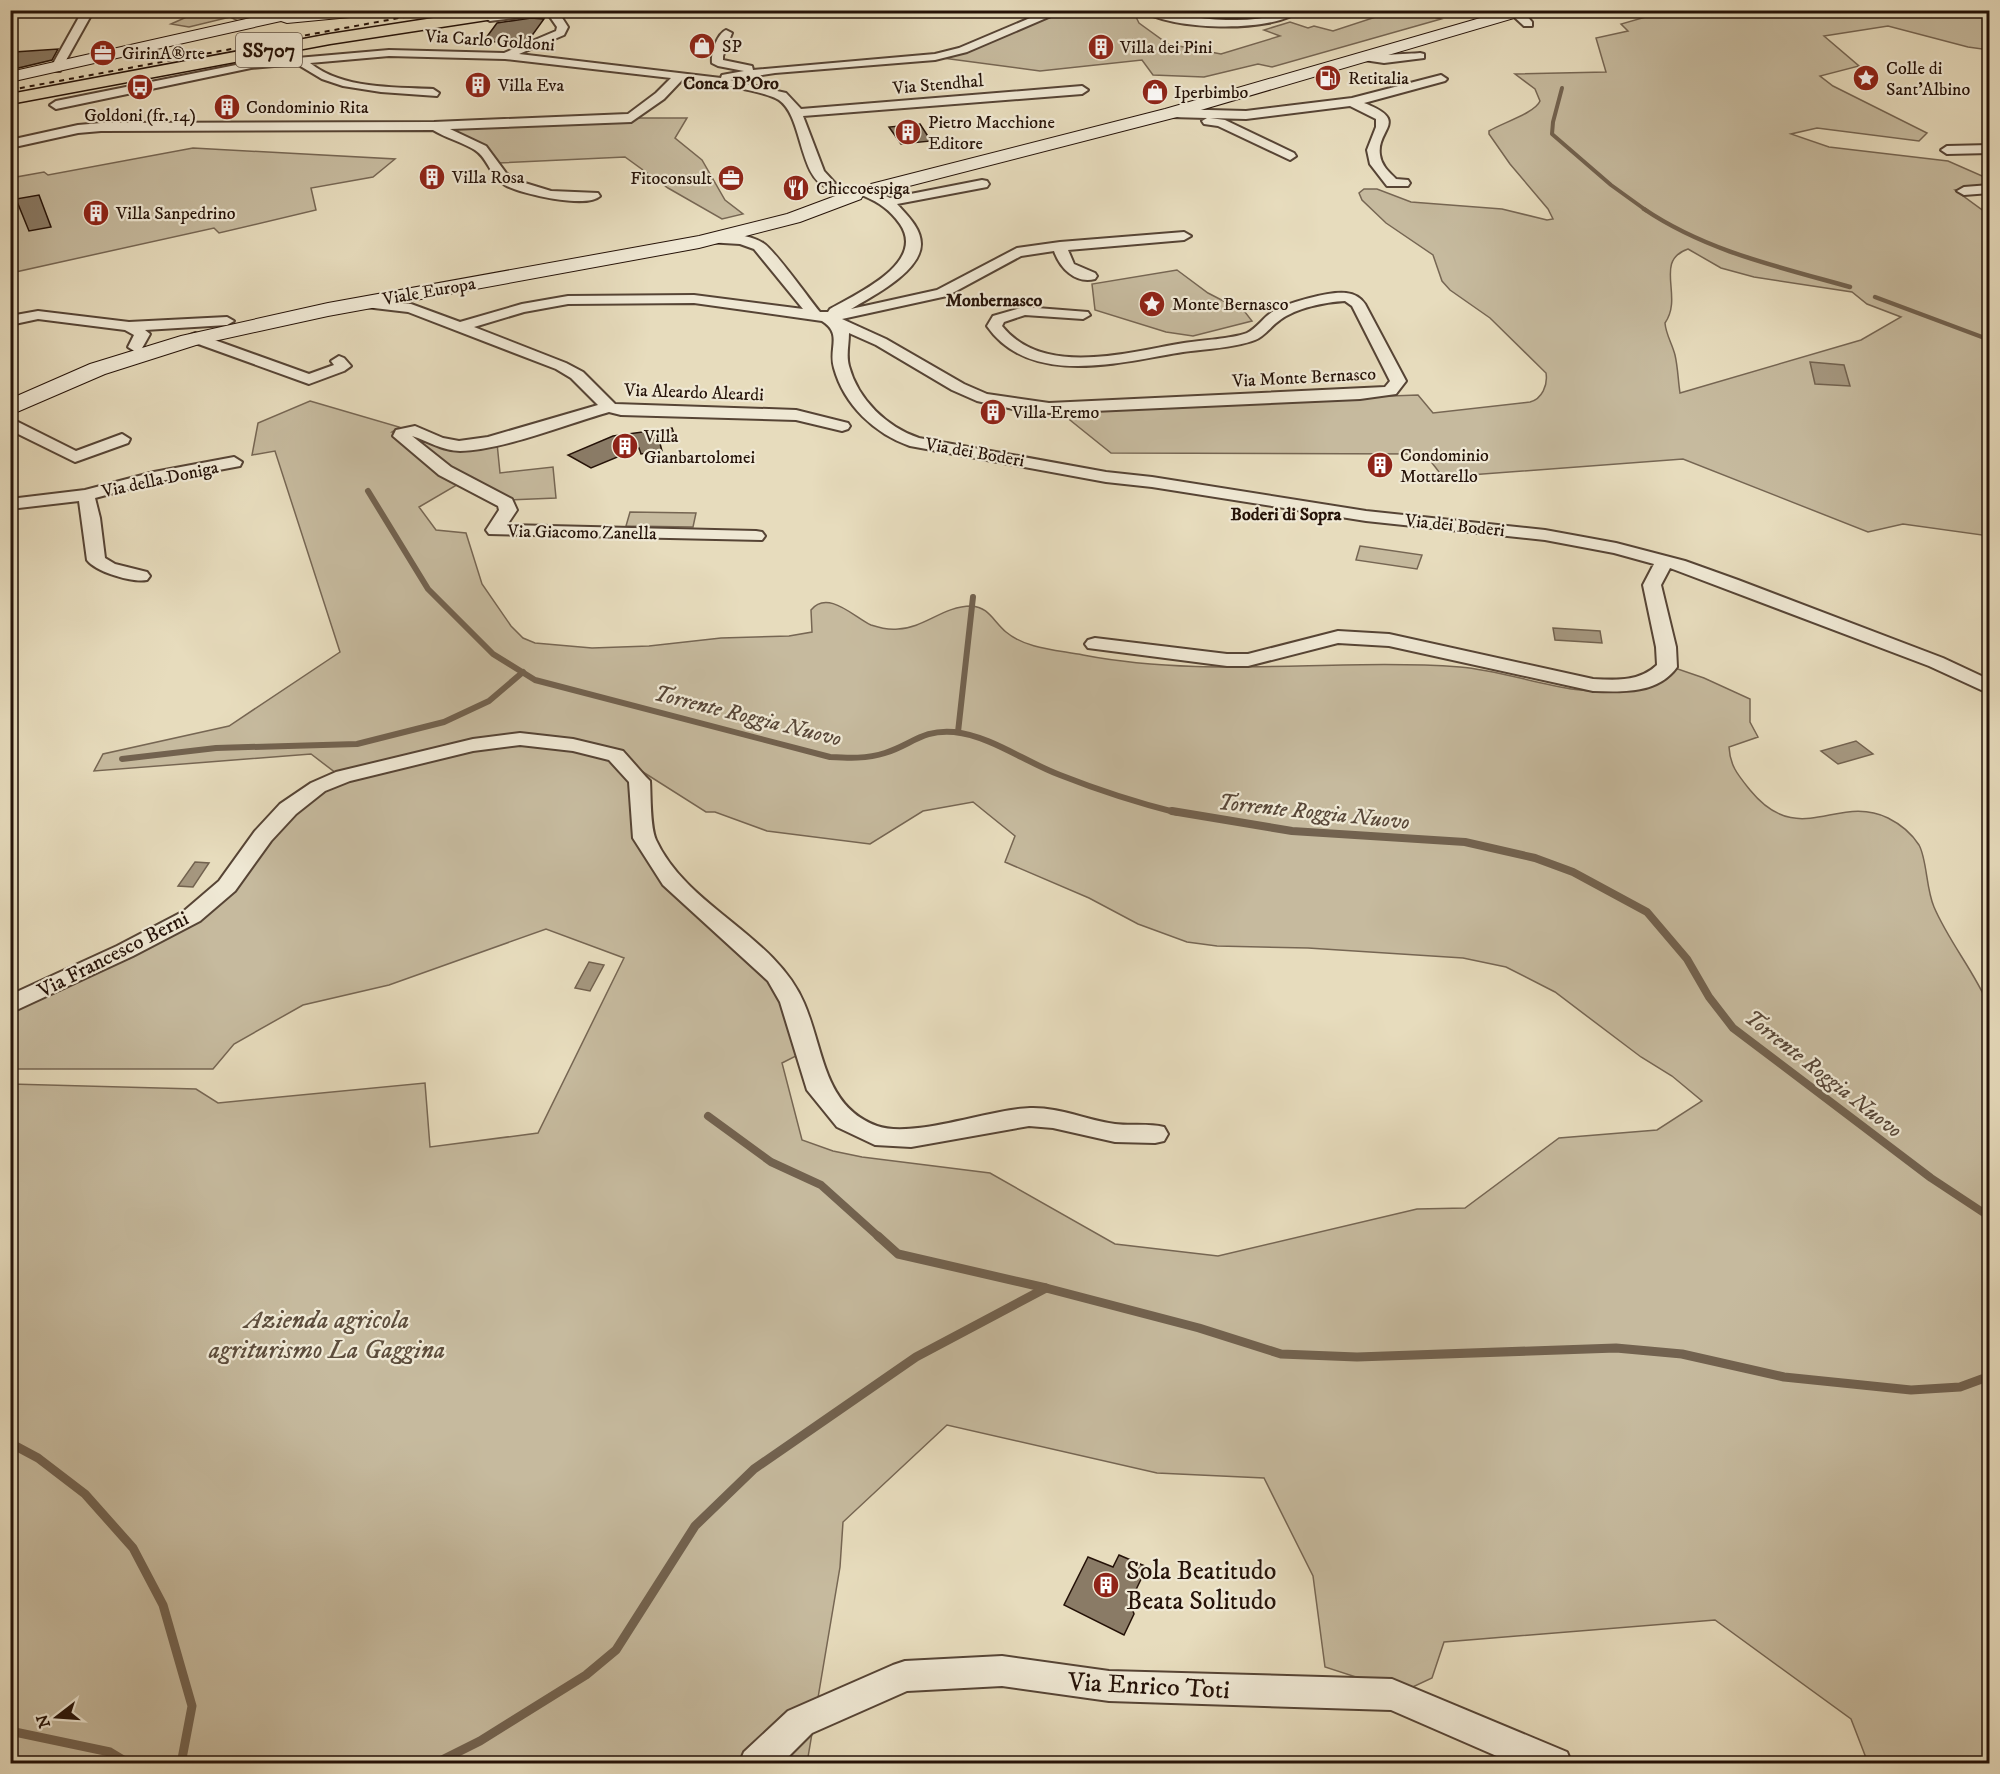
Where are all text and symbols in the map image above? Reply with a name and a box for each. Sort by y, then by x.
street label: Via Carlo Goldoni [423,25,556,57]
shop icon: SP [687,31,717,61]
building icon: Villa dei Pini [1086,32,1116,62]
road number: SS707 [236,33,302,67]
place label: SP [722,36,742,58]
place label: Villa dei Pini [1119,37,1212,59]
office icon: GirinA®rte [88,38,118,68]
place label: GirinA®rte [122,43,205,65]
place label: Colle di Sant'Albino [1886,58,1970,101]
fuel station icon: Retitalia [1313,63,1343,93]
place icon: Colle di Sant'Albino [1851,63,1881,93]
place label: Retitalia [1348,68,1409,90]
building icon: Villa Eva [463,70,493,100]
street label: Via Stendhal [891,70,985,100]
bus stop icon: Goldoni (fr. 14) [125,72,155,102]
district label: Conca D'Oro [683,73,779,95]
place label: Villa Eva [497,75,565,97]
shop icon: Iperbimbo [1140,77,1170,107]
place label: Iperbimbo [1174,82,1248,104]
building icon: Condominio Rita [212,92,242,122]
place label: Condominio Rita [246,97,369,119]
place label: Goldoni (fr. 14) [84,105,196,127]
place label: Pietro Macchione Editore [928,112,1055,155]
building icon: Pietro Macchione Editore [893,117,923,147]
building icon: Villa Rosa [417,162,447,192]
office icon: Fitoconsult [716,163,746,193]
place label: Villa Rosa [451,167,525,189]
place label: Fitoconsult [630,168,712,190]
restaurant icon: Chiccoespiga [781,173,811,203]
place label: Chiccoespiga [816,178,910,200]
building icon: Villa Sanpedrino [81,198,111,228]
place label: Villa Sanpedrino [115,203,236,225]
street label: Viale Europa [380,273,478,311]
place icon: Monte Bernasco [1137,289,1167,319]
district label: Monbernasco [946,290,1042,312]
place label: Monte Bernasco [1172,294,1289,316]
street label: Via Monte Bernasco [1231,363,1377,393]
street label: Via Aleardo Aleardi [623,380,764,406]
building icon: Villa Eremo [978,397,1008,427]
place label: Villa Eremo [1011,402,1100,424]
place label: Villa Gianbartolomei [643,426,755,469]
building icon: Villa Gianbartolomei [610,431,640,461]
street label: Via dei Boderi [923,433,1026,473]
place label: Condominio Mottarello [1400,445,1489,488]
building icon: Condominio Mottarello [1365,450,1395,480]
street label: Via della Doniga [99,457,221,503]
district label: Boderi di Sopra [1231,504,1342,526]
street label: Via dei Boderi [1403,510,1506,542]
street label: Via Giacomo Zanella [506,521,657,545]
water label: Torrente Roggia Nuovo [651,680,844,753]
water label: Torrente Roggia Nuovo [1217,789,1411,836]
street label: Via Francesco Berni [33,906,193,1005]
water label: Torrente Roggia Nuovo [1739,1004,1907,1144]
park label: Azienda agricola agriturismo La Gaggina [208,1304,445,1367]
place label: Sola Beatitudo Beata Solitudo [1126,1555,1276,1618]
building icon: Sola Beatitudo Beata Solitudo [1091,1570,1121,1600]
street label: Via Enrico Toti [1066,1666,1231,1707]
north arrow [27,1687,87,1747]
text: N [32,1712,55,1730]

